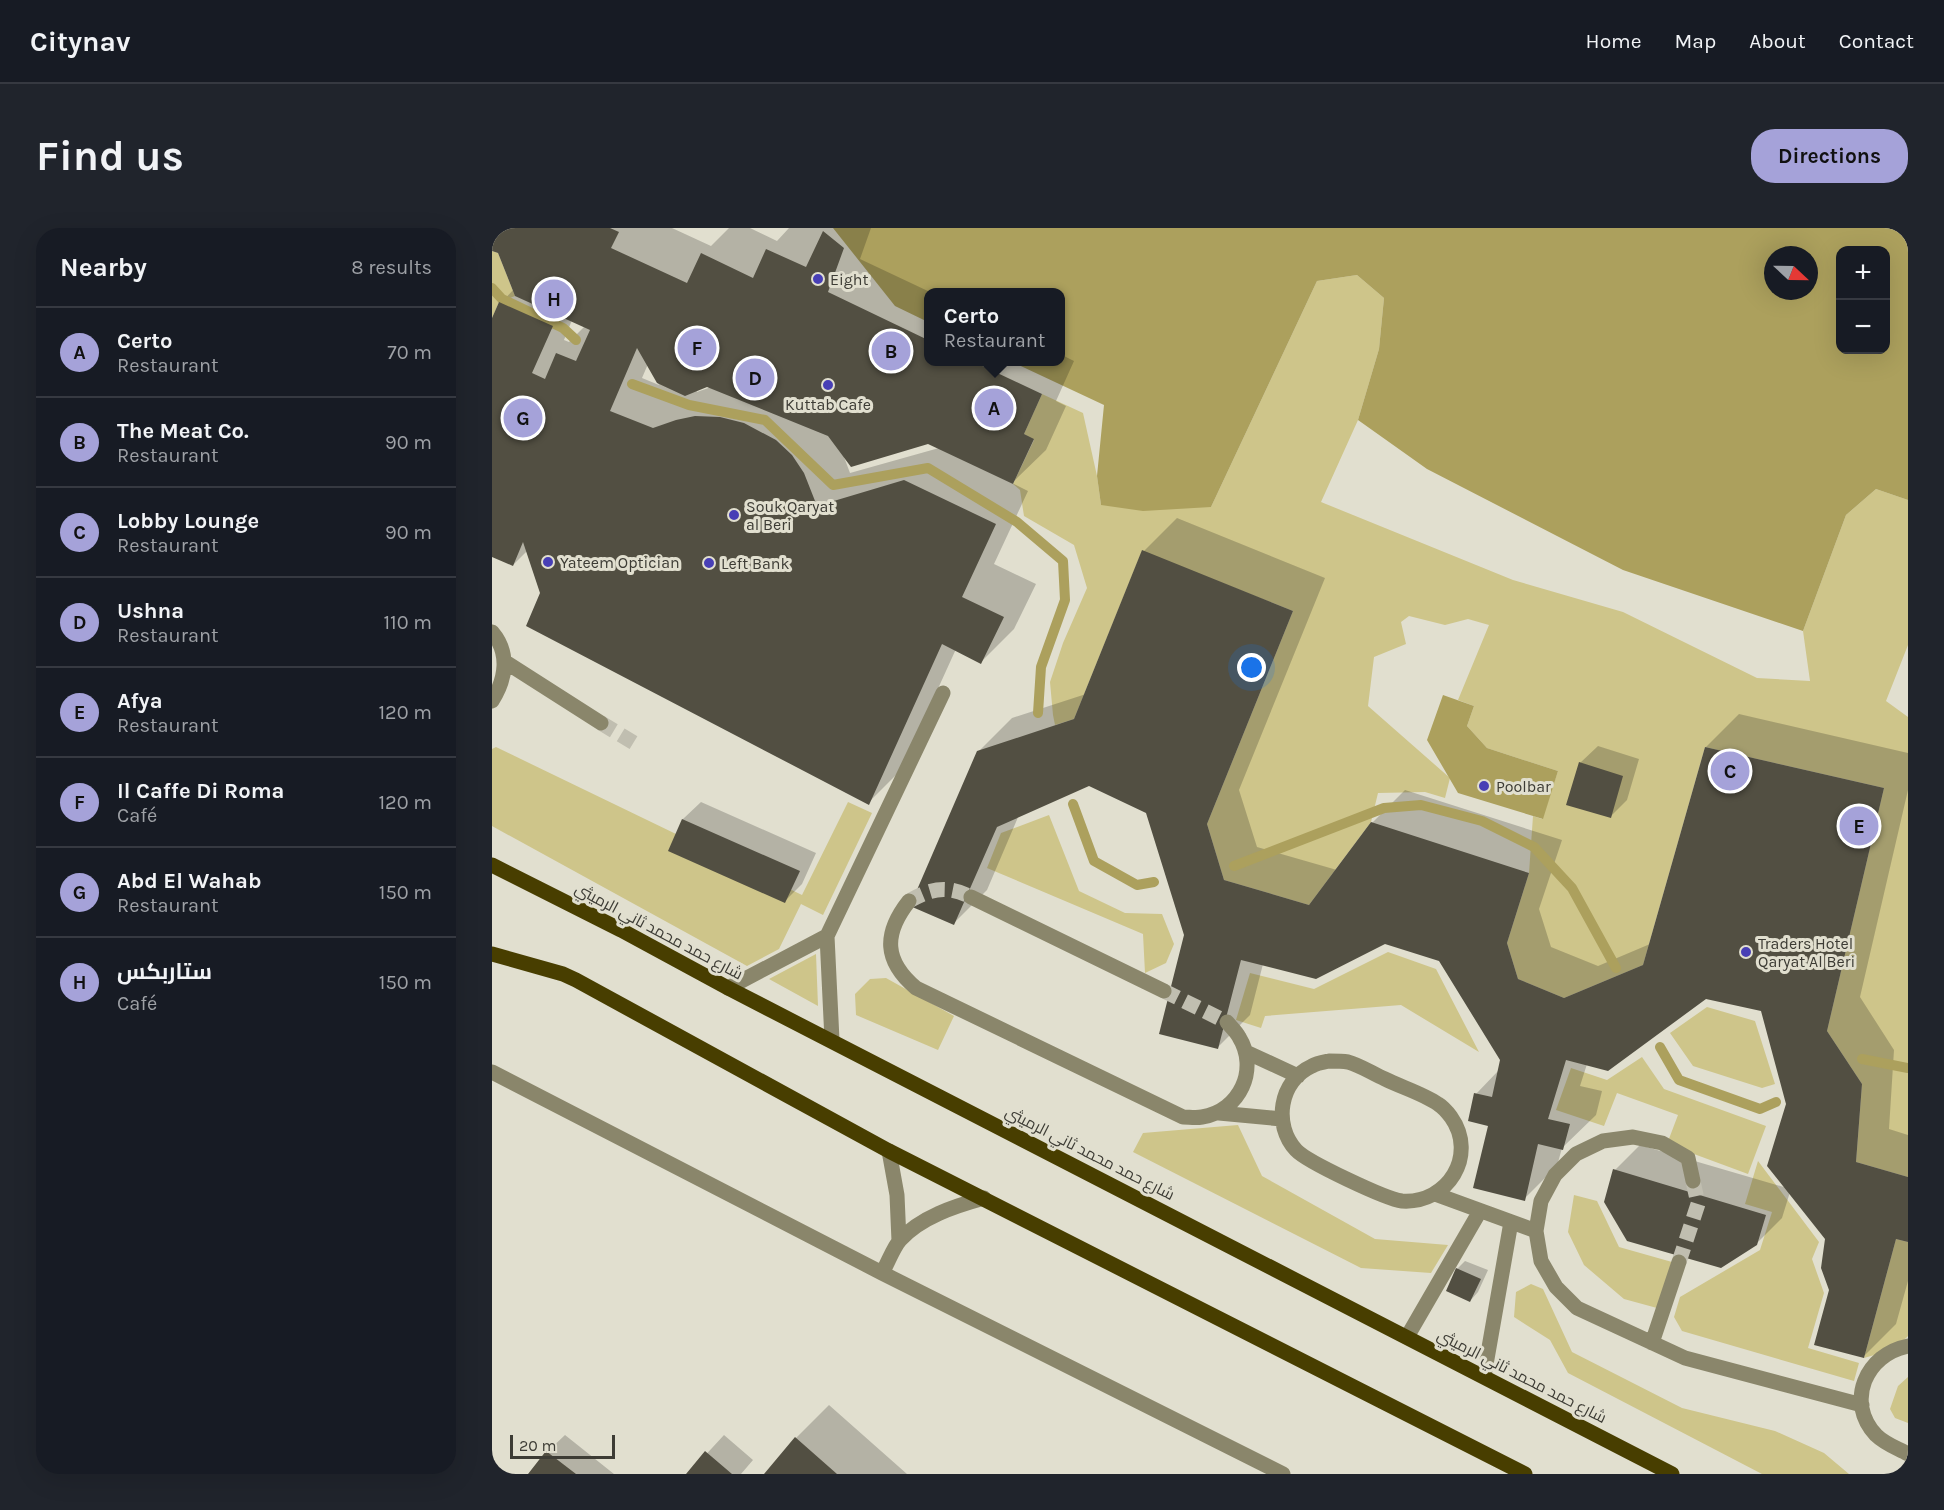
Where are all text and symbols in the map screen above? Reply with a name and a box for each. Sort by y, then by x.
text: Citynav [30,25,130,58]
text: Home [1586,29,1642,53]
text: Map [1675,29,1716,53]
text: About [1749,29,1806,53]
text: Contact [1839,29,1914,53]
button: Directions [1751,129,1908,183]
text: Find us [36,131,184,181]
north arrow [1764,246,1818,300]
map controls [1836,246,1890,354]
button: + [1836,246,1890,300]
text: Nearby [60,252,147,283]
text: 8 results [351,256,432,279]
place label: Eight [830,270,868,289]
marker: Eight [811,272,825,286]
pin: H [534,276,574,322]
popup [924,288,1065,366]
button: − [1836,300,1890,354]
text: Certo [944,303,999,329]
pin: F [678,326,716,370]
text: Certo [117,328,172,354]
pin: B [872,328,910,374]
text: Restaurant [944,329,1045,352]
text: A [73,341,86,364]
text: 70 m [387,341,432,364]
text: Restaurant [117,354,219,377]
pin: D [736,356,774,400]
marker: Kuttab Cafe [821,378,835,392]
pin: A [974,386,1014,430]
place label: Kuttab Cafe [785,395,871,414]
pin: G [504,396,543,441]
text: The Meat Co. [117,418,249,444]
text: B [73,431,86,454]
text: 90 m [385,431,432,454]
text: Restaurant [117,444,219,467]
place label: Souk Qaryat al Beri [746,497,834,534]
text: Lobby Lounge [117,508,259,534]
marker: Souk Qaryat al Beri [727,508,741,522]
text: C [73,521,86,544]
text: 90 m [385,521,432,544]
text: Restaurant [117,534,219,557]
place label: Yateem Optician [560,553,680,572]
place label: Left Bank [721,554,789,573]
marker: Yateem Optician [541,555,555,569]
marker: Left Bank [702,556,716,570]
text: Ushna [117,598,184,624]
text: D [73,611,86,634]
text: 110 m [383,611,432,634]
text: Restaurant [117,624,219,647]
your location [1237,653,1266,682]
text: Afya [117,688,163,714]
text: E [74,701,85,724]
text: 120 m [378,701,432,724]
text: Restaurant [117,714,219,737]
pin: C [1710,748,1750,794]
place label: Poolbar [1496,777,1551,796]
text: Il Caffe Di Roma [117,778,284,804]
marker: Poolbar [1477,779,1491,793]
text: F [74,791,85,814]
text: 120 m [378,791,432,814]
text: Café [117,804,157,827]
pin: E [1840,804,1878,848]
text: Abd El Wahab [117,868,261,894]
street label: شارع حمد محمد ثاني الرميثي [570,879,746,987]
text: G [73,881,86,904]
text: 150 m [379,881,432,904]
text: Restaurant [117,894,219,917]
place label: Traders Hotel Qaryat Al Beri [1758,934,1855,971]
marker: Traders Hotel Qaryat Al Beri [1739,945,1753,959]
text: ستاربكس [117,959,212,985]
text: H [72,971,87,994]
text: 150 m [379,971,432,994]
text: Café [117,992,157,1015]
street label: شارع حمد محمد ثاني الرميثي [1000,1102,1178,1208]
street label: شارع حمد محمد ثاني الرميثي [1432,1325,1610,1431]
scale bar [510,1432,615,1460]
text: 20 m [519,1436,557,1455]

